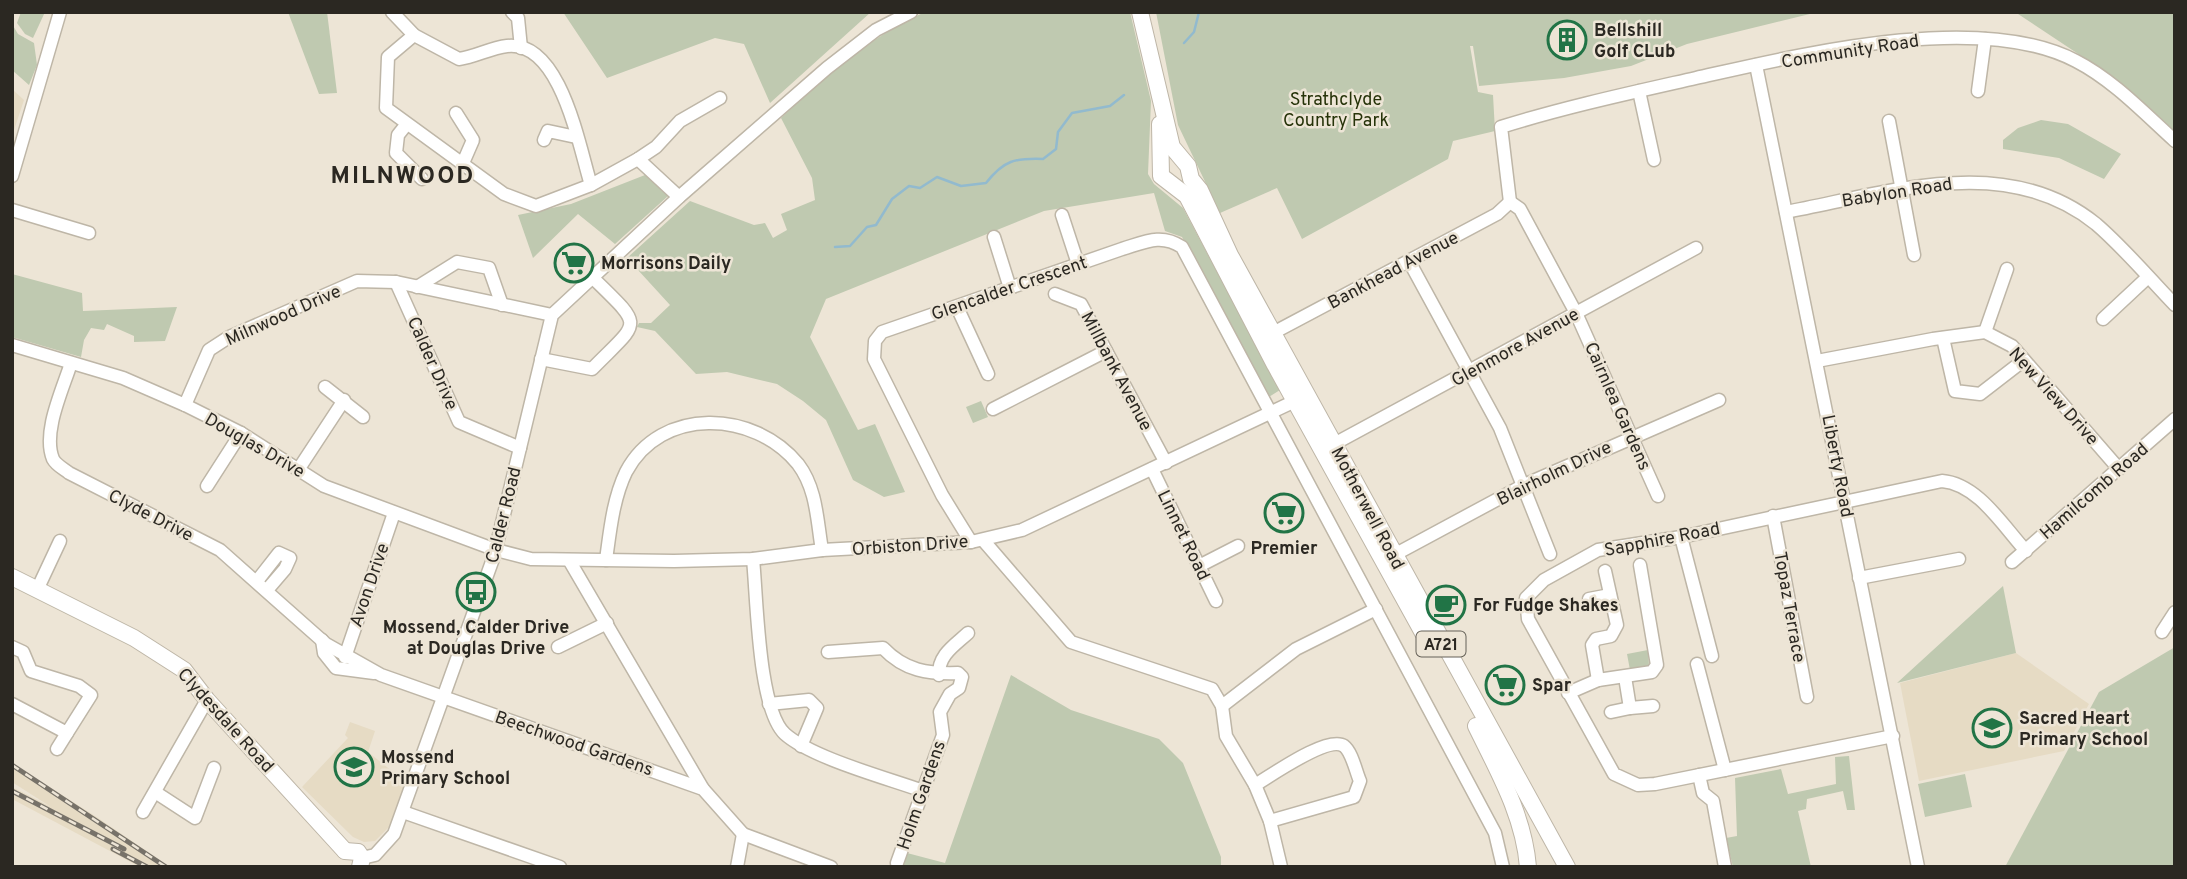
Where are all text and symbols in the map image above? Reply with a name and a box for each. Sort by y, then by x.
building icon: Bellshill Golf CLub [1546,19,1588,61]
place label: Bellshill Golf CLub [1594,20,1675,64]
street label: Community Road [1780,30,1921,75]
park label: Strathclyde Country Park [1283,89,1389,133]
district label: MILNWOOD [331,162,475,192]
street label: Babylon Road [1840,173,1954,214]
street label: Bankhead Avenue [1324,227,1463,315]
supermarket icon: Morrisons Daily [553,242,595,284]
street label: Glencalder Crescent [929,252,1090,327]
place label: Morrisons Daily [601,253,731,276]
street label: Milnwood Drive [222,281,345,352]
street label: Glenmore Avenue [1448,304,1584,393]
street label: Millbank Avenue [1075,308,1157,435]
street label: Calder Drive [401,313,462,414]
street label: Cairnlea Gardens [1578,339,1655,474]
street label: New View Drive [2003,343,2103,451]
street label: Douglas Drive [200,408,308,484]
street label: Liberty Road [1815,413,1858,520]
street label: Blairholm Drive [1494,437,1616,512]
street label: Hamilcomb Road [2036,439,2154,546]
street label: Motherwell Road [1325,443,1409,574]
street label: Calder Road [481,465,528,566]
street label: Clyde Drive [104,485,197,548]
street label: Linnet Road [1151,487,1214,585]
supermarket icon: Premier [1263,492,1305,534]
street label: Sapphire Road [1602,518,1722,563]
street label: Orbiston Drive [851,531,969,562]
place label: Premier [1250,538,1318,561]
street label: Avon Drive [345,540,396,631]
street label: Topaz Terrace [1767,550,1810,664]
bus stop icon: Mossend, Calder Drive at Douglas Drive [455,571,497,613]
cafe icon: For Fudge Shakes [1425,584,1467,626]
place label: For Fudge Shakes [1473,595,1619,618]
place label: Mossend, Calder Drive at Douglas Drive [383,617,569,661]
road number: A721 [1416,632,1466,656]
street label: Clydesdale Road [172,664,278,778]
supermarket icon: Spar [1484,664,1526,706]
place label: Spar [1532,675,1572,698]
street label: Beechwood Gardens [491,707,656,782]
school or university icon: Sacred Heart Primary School [1971,707,2013,749]
place label: Sacred Heart Primary School [2019,708,2148,752]
street label: Holm Gardens [893,738,952,853]
school or university icon: Mossend Primary School [333,746,375,788]
place label: Mossend Primary School [381,747,510,791]

